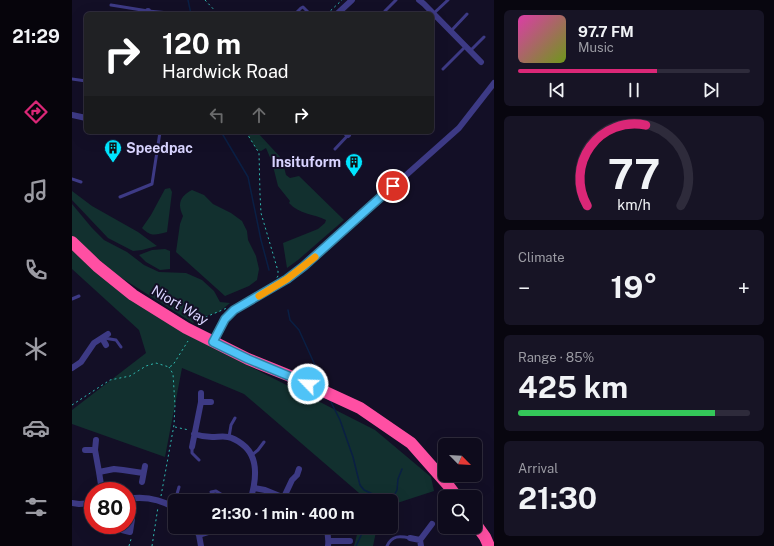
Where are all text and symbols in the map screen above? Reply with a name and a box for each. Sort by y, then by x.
text: 97.7 FM [578,23,634,40]
text: 21:29 [12,26,60,47]
text: 120 m [162,27,241,60]
icon: right [96,28,148,80]
text: Music [578,40,614,55]
text: Hardwick Road [162,61,289,82]
icon: previous [546,79,568,101]
icon: pause [623,79,645,101]
icon: next [700,79,722,101]
icon: directions [22,98,50,126]
icon: left [206,104,228,126]
icon: ahead [248,104,270,126]
icon: right [290,104,312,126]
building icon: Speedpac [103,138,123,163]
place label: Speedpac [126,140,193,156]
text: 77 [608,148,660,197]
building icon: Insituform [344,152,364,177]
place label: Insituform [271,154,341,170]
pin [376,169,410,203]
icon: arrive [382,175,404,197]
icon: music [22,177,50,205]
text: km/h [617,195,651,212]
text: Climate [518,250,565,265]
icon: phone [22,256,50,284]
text: 19° [611,269,657,305]
text: − [518,275,530,301]
text: + [738,275,750,301]
street label: Niort Way [149,282,212,328]
icon: climate [22,335,50,363]
text: Range · 85% [518,350,594,365]
position arrow [287,363,329,405]
text: 425 km [518,369,628,405]
icon: car [22,414,50,442]
north arrow [438,438,482,482]
map controls [438,438,482,534]
text: Arrival [518,461,558,476]
text: 21:30 [518,480,597,516]
speed limit sign: 80 [84,482,136,534]
button: search [438,490,482,534]
icon: filters [22,493,50,521]
text: 21:30 · 1 min · 400 m [212,505,354,522]

